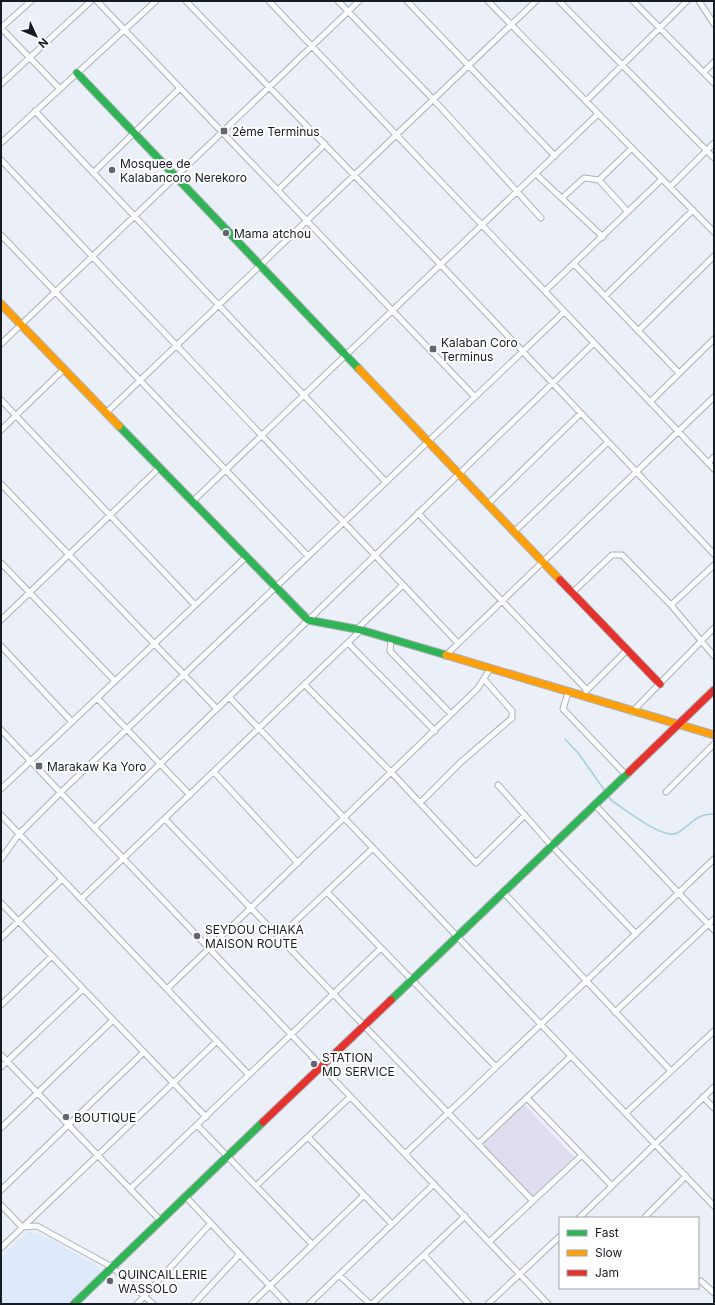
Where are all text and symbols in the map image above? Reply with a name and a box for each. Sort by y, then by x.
north arrow [16,16,56,56]
text: N [35,35,51,51]
place label: 2ème Terminus [232,124,320,139]
marker: 2ème Terminus [219,126,229,136]
place label: Mosquee de Kalabancoro Nerekoro [120,156,247,185]
marker: Mosquee de Kalabancoro Nerekoro [107,165,117,175]
place label: Mama atchou [234,226,311,241]
marker: Mama atchou [221,228,231,238]
place label: Kalaban Coro Terminus [441,335,518,364]
marker: Kalaban Coro Terminus [428,344,438,354]
place label: Marakaw Ka Yoro [47,759,146,774]
marker: Marakaw Ka Yoro [34,761,44,771]
place label: SEYDOU CHIAKA MAISON ROUTE [205,922,304,951]
marker: SEYDOU CHIAKA MAISON ROUTE [192,931,202,941]
place label: STATION MD SERVICE [322,1050,395,1079]
marker: STATION MD SERVICE [309,1059,319,1069]
place label: BOUTIQUE [74,1110,136,1125]
marker: BOUTIQUE [61,1112,71,1122]
legend [559,1217,699,1289]
text: Fast [595,1225,619,1240]
text: Slow [595,1245,623,1260]
text: Jam [595,1265,619,1280]
place label: QUINCAILLERIE WASSOLO [118,1267,207,1296]
marker: QUINCAILLERIE WASSOLO [105,1276,115,1286]

